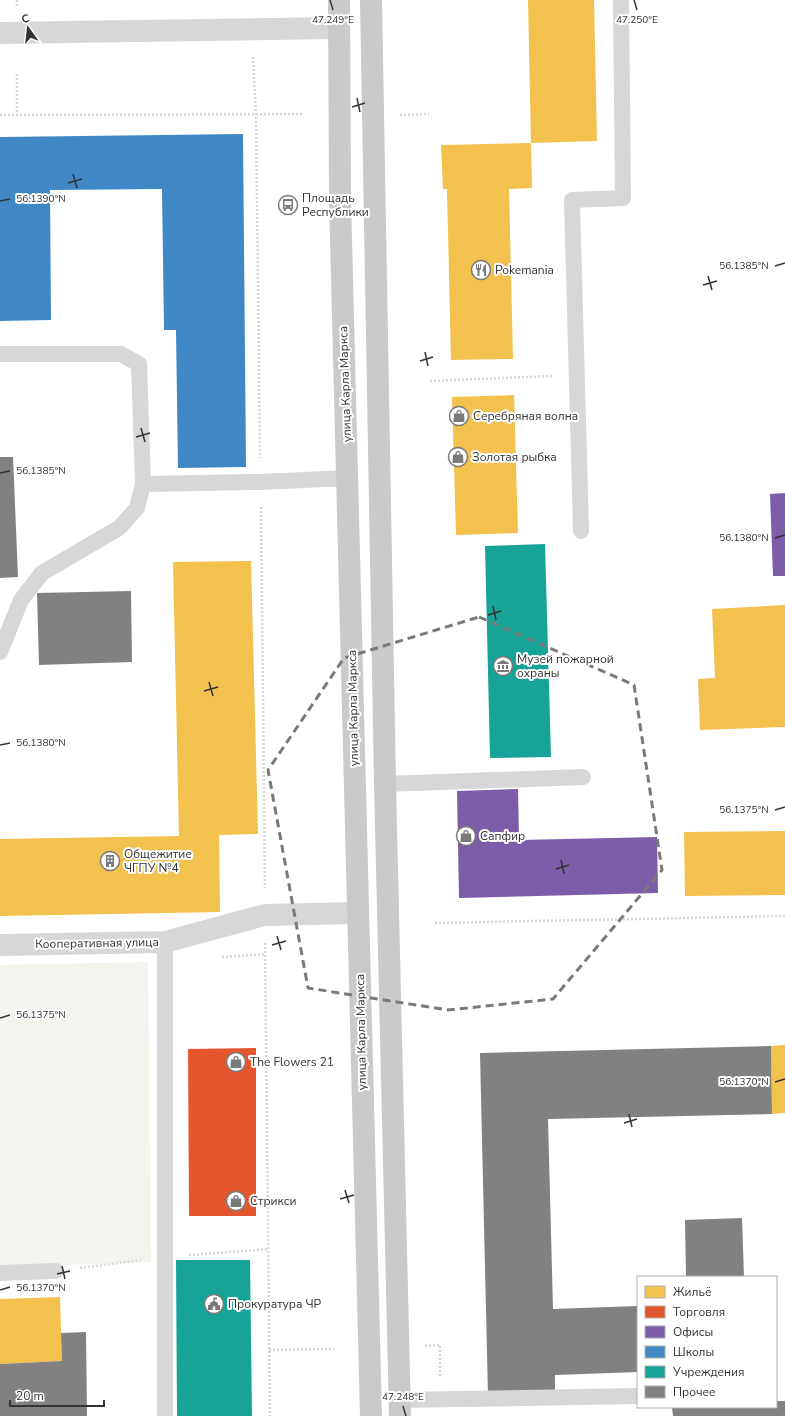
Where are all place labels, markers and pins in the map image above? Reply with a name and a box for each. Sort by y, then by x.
place label: Площадь Республики [302,190,369,220]
bus stop icon: Площадь Республики [277,194,299,216]
restaurant icon: Pokemania [470,259,492,281]
place label: Pokemania [495,262,554,278]
shop icon: Серебряная волна [448,405,470,427]
place label: Серебряная волна [473,408,578,424]
shop icon: Золотая рыбка [447,446,469,468]
place label: Золотая рыбка [472,449,557,465]
place label: Музей пожарной охраны [517,651,614,681]
museum icon: Музей пожарной охраны [492,655,514,677]
shop icon: Сапфир [455,825,477,847]
place label: Сапфир [480,828,525,844]
place label: Общежитие ЧГПУ №4 [124,846,192,876]
building icon: Общежитие ЧГПУ №4 [99,850,121,872]
shop icon: The Flowers 21 [225,1051,247,1073]
place label: The Flowers 21 [250,1054,334,1070]
shop icon: Стрикси [225,1190,247,1212]
place label: Стрикси [250,1193,297,1209]
public building icon: Прокуратура ЧР [203,1293,225,1315]
place label: Прокуратура ЧР [228,1296,322,1312]

